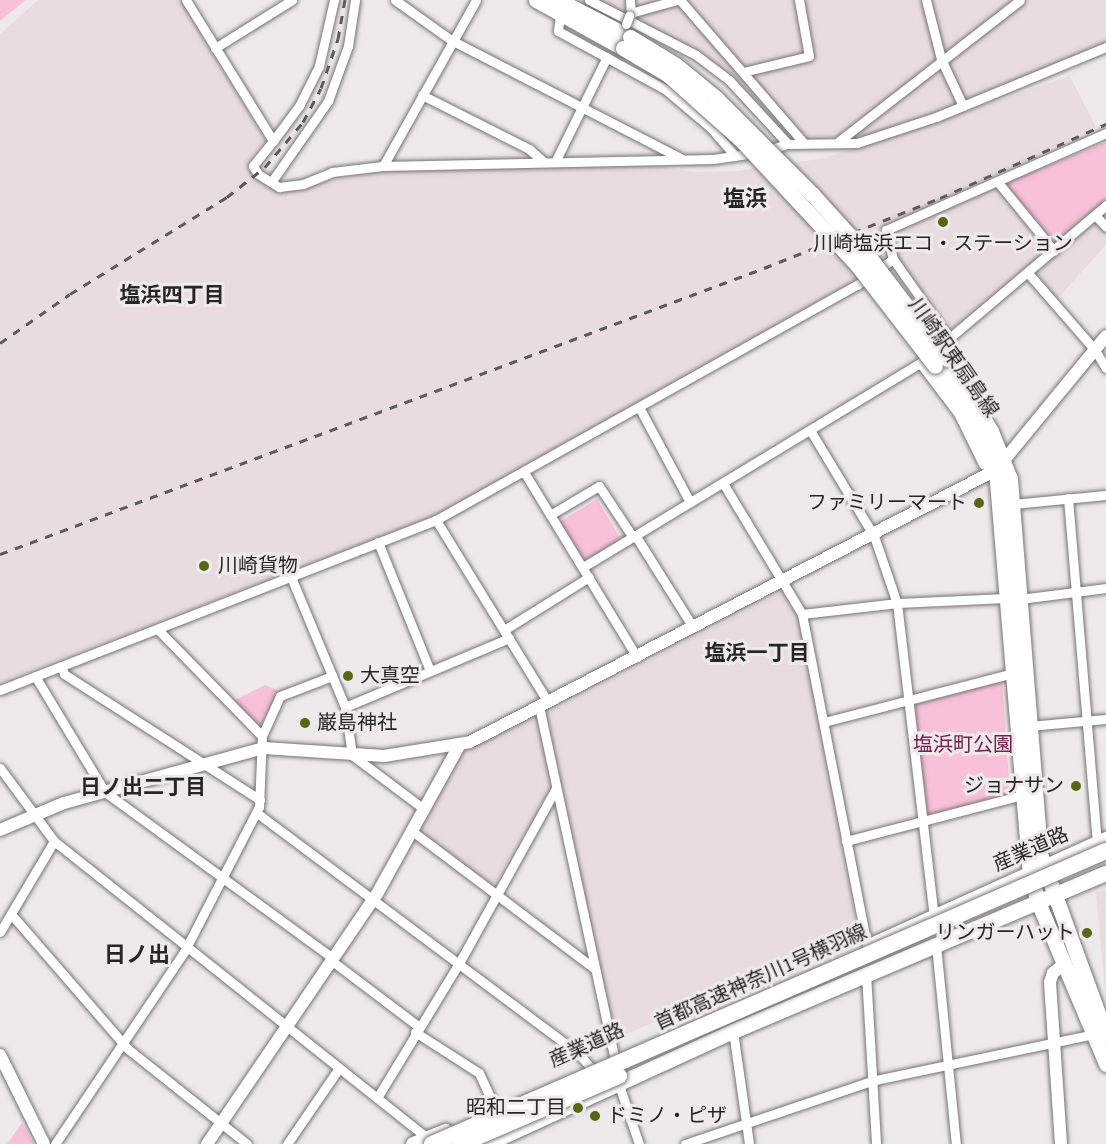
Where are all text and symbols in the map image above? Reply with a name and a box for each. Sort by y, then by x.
district label: 塩浜 [723,187,767,213]
marker: 川崎塩浜エコ・ステーション [936,215,950,229]
place label: 川崎塩浜エコ・ステーション [813,232,1073,256]
district label: 塩浜四丁目 [120,282,224,308]
street label: 川崎駅東扇島線 [903,294,1003,422]
place label: ファミリーマート [807,491,967,515]
marker: ファミリーマート [972,496,986,510]
place label: 川崎貨物 [218,554,298,578]
marker: 川崎貨物 [195,557,213,575]
district label: 塩浜一丁目 [705,640,809,666]
place label: 大真空 [360,664,420,688]
marker: 大真空 [341,669,355,683]
place label: 巌島神社 [317,711,397,735]
marker: 巌島神社 [298,716,312,730]
park label: 塩浜町公園 [913,733,1013,757]
district label: 日ノ出二丁目 [80,774,206,800]
place label: ジョナサン [964,774,1064,798]
marker: ジョナサン [1069,779,1083,793]
street label: 産業道路 [990,823,1072,877]
street label: 首都高速神奈川1号横羽線 [651,920,871,1036]
place label: リンガーハット [935,921,1075,945]
marker: リンガーハット [1080,926,1094,940]
district label: 日ノ出 [104,943,170,969]
street label: 産業道路 [546,1019,628,1073]
place label: 昭和二丁目 [466,1096,566,1120]
marker: 昭和二丁目 [571,1101,585,1115]
place label: ドミノ・ピザ [607,1104,727,1128]
marker: ドミノ・ピザ [588,1109,602,1123]

